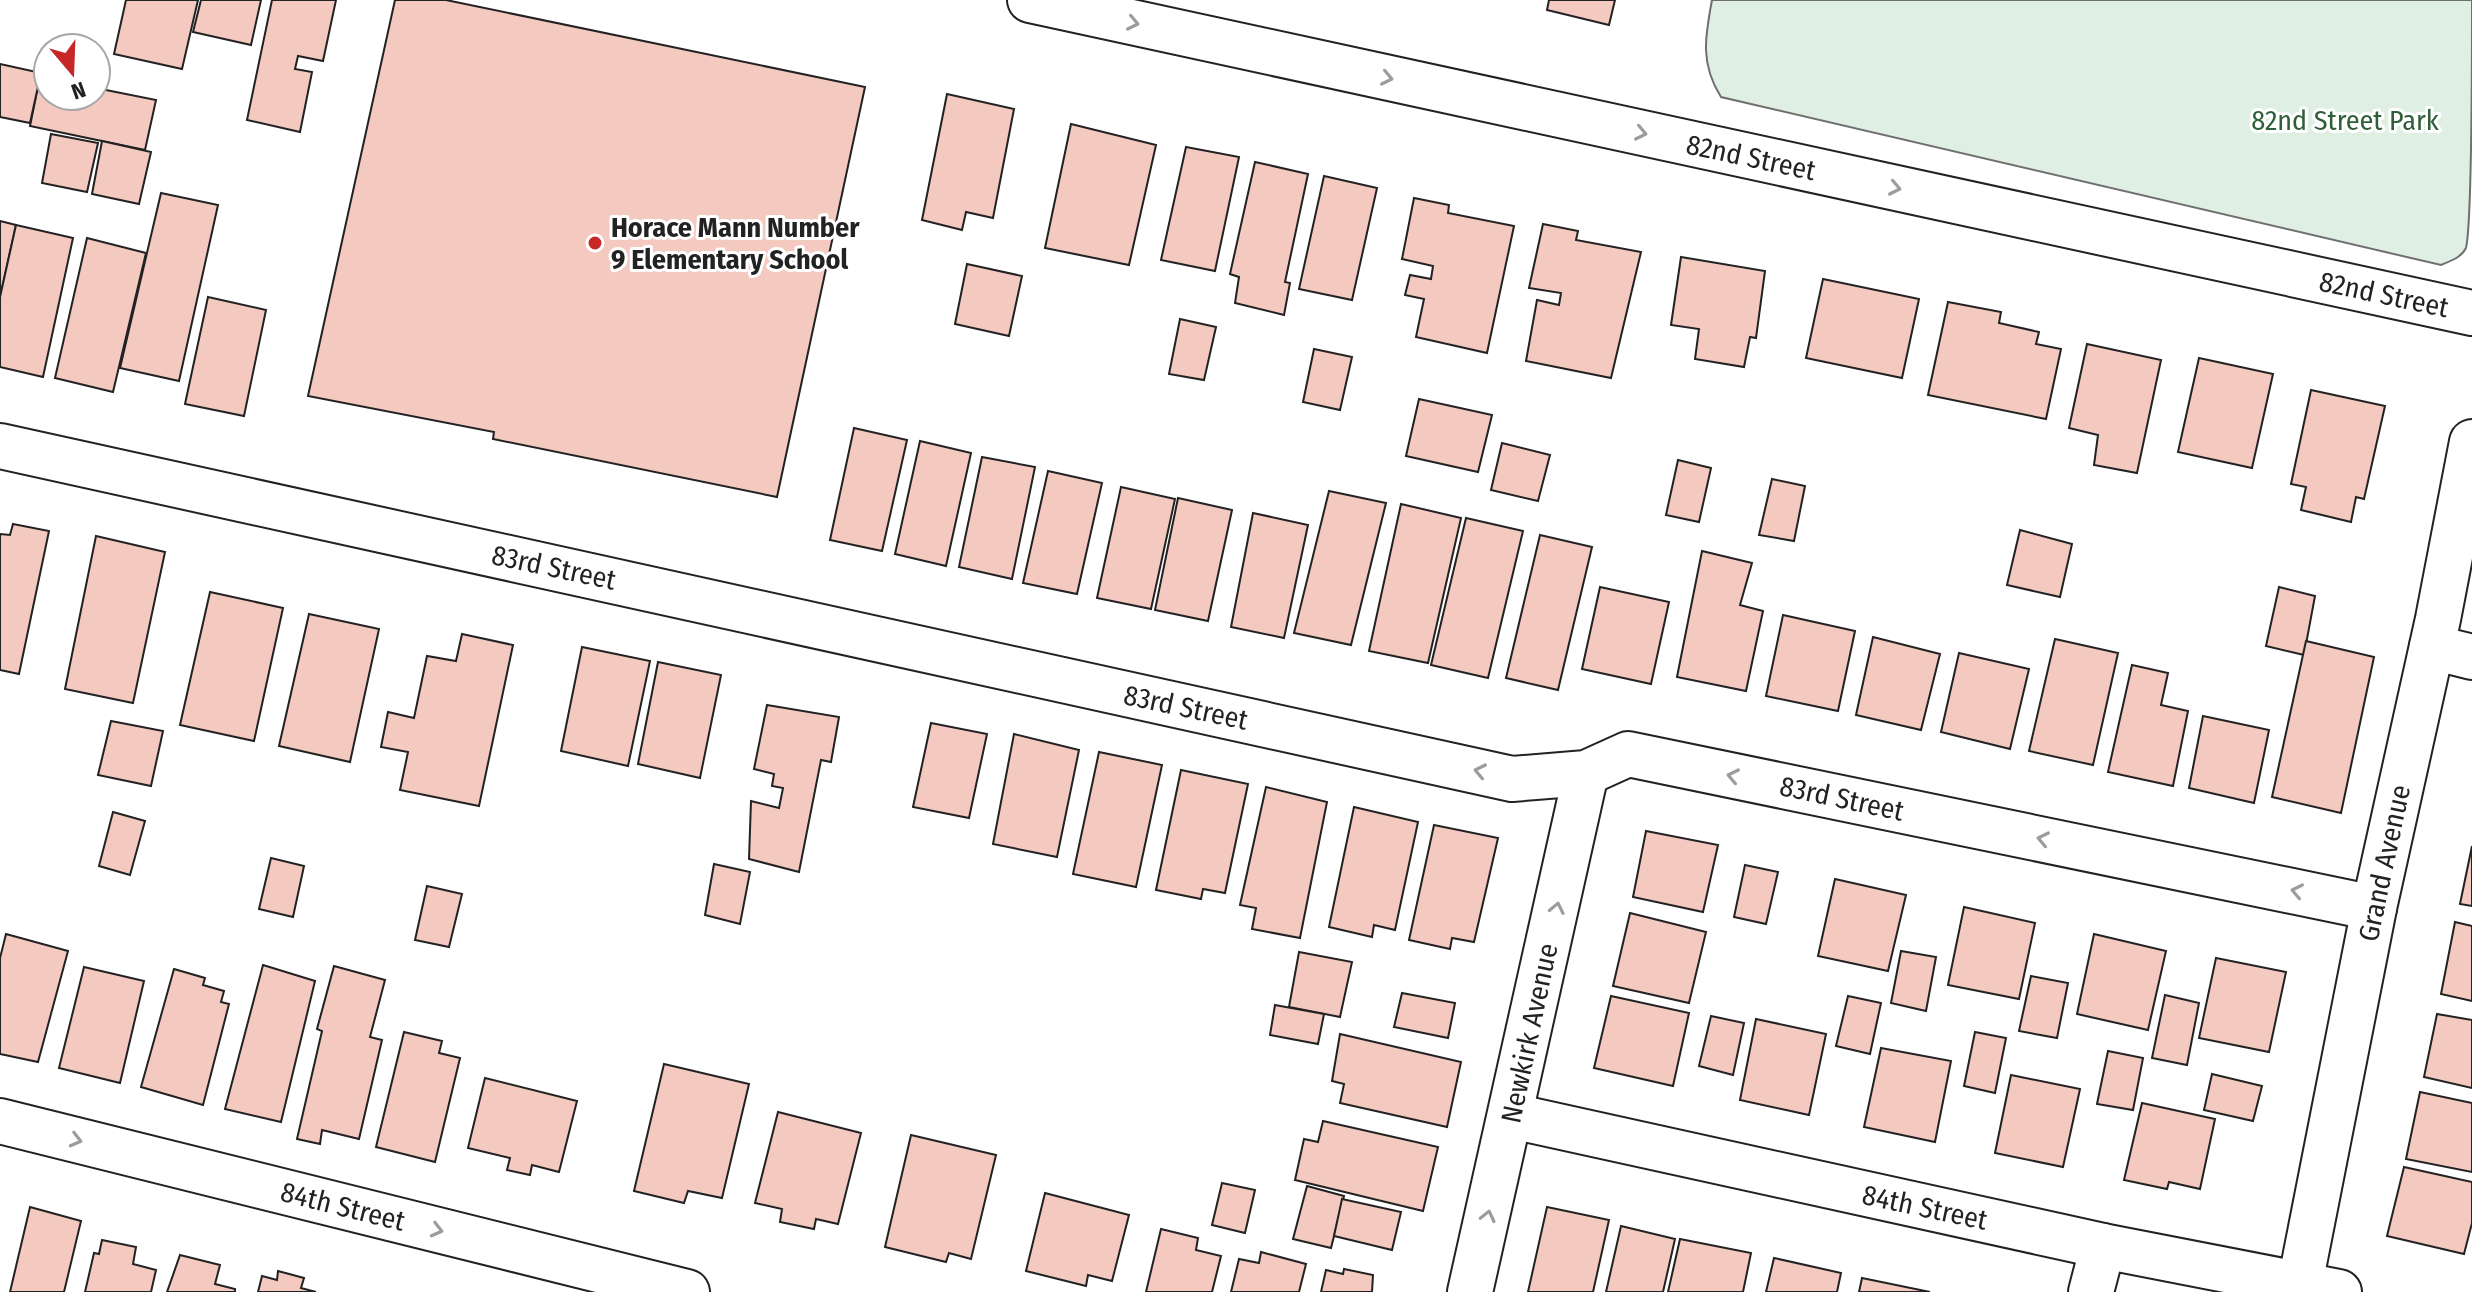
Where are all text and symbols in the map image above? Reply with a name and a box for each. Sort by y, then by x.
one-way arrow [1126,13,1140,30]
north arrow [32,32,112,112]
one-way arrow [1380,69,1394,86]
text: N [68,76,89,105]
park label: 82nd Street Park [2251,104,2440,137]
one-way arrow [1634,124,1648,141]
street label: 82nd Street [1683,128,1819,187]
one-way arrow [1888,179,1902,196]
place label: Horace Mann Number 9 Elementary School [611,211,860,276]
marker: Horace Mann Number 9 Elementary School [586,234,604,252]
street label: 82nd Street [2316,265,2452,324]
street label: 83rd Street [489,538,620,597]
street label: 83rd Street [1121,678,1252,737]
one-way arrow [1474,763,1487,780]
one-way arrow [1727,768,1740,785]
street label: 83rd Street [1777,769,1908,828]
street label: Grand Avenue [2352,782,2417,944]
one-way arrow [2036,831,2050,848]
one-way arrow [2291,883,2305,900]
one-way arrow [1547,901,1564,914]
street label: Newkirk Avenue [1494,940,1565,1126]
one-way arrow [68,1130,82,1147]
street label: 84th Street [277,1175,409,1238]
street label: 84th Street [1859,1178,1991,1237]
one-way arrow [1479,1210,1496,1224]
one-way arrow [429,1220,443,1237]

